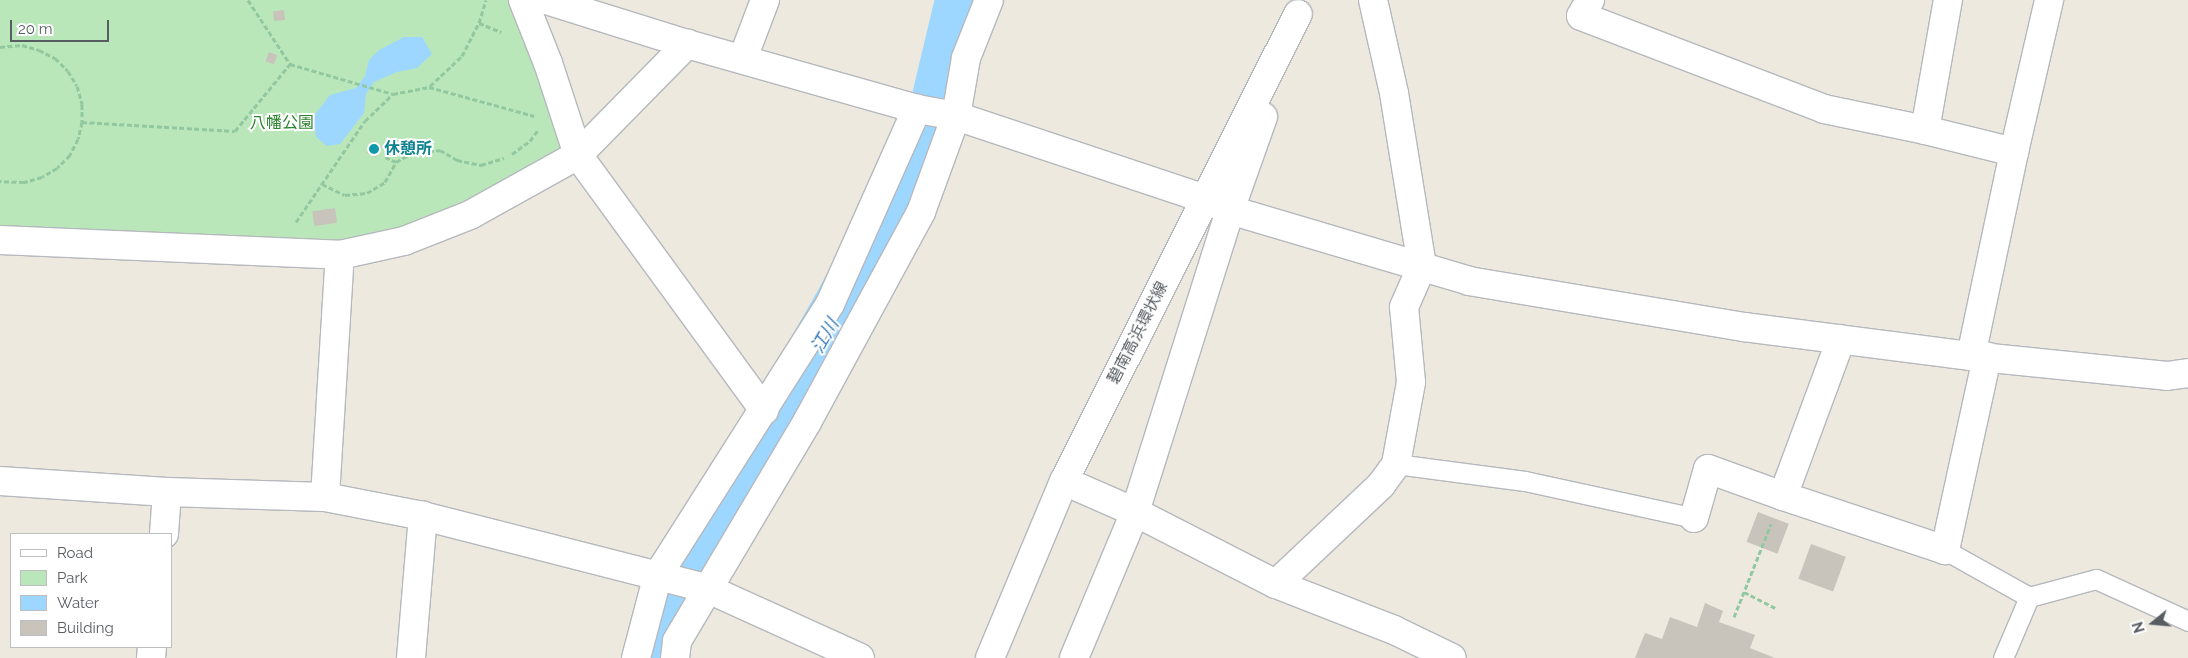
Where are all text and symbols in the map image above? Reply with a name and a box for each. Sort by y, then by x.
scale bar [12,10,111,42]
text: 20 m [18,20,53,38]
park label: 八幡公園 [250,113,314,133]
place label: 休憩所 [384,139,432,159]
marker: 休憩所 [368,143,380,155]
street label: 碧南高浜環状線 [1104,279,1172,387]
water label: 江川 [807,315,843,357]
legend [10,533,172,648]
text: Road [57,544,93,562]
text: Park [57,569,88,587]
text: Water [57,594,99,612]
north arrow [2128,598,2178,648]
text: Building [57,619,114,637]
text: N [2129,620,2148,635]

